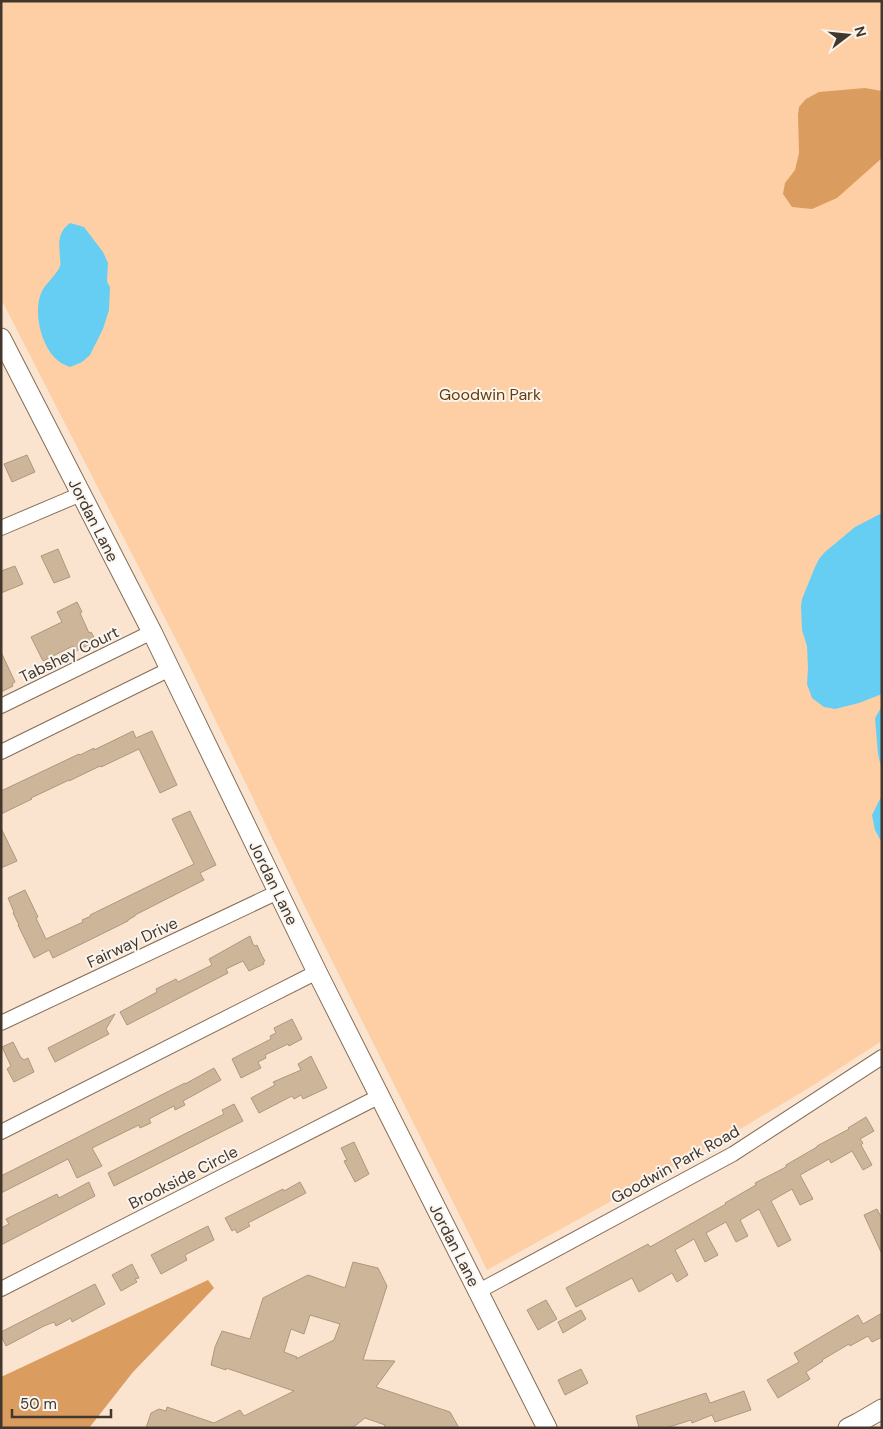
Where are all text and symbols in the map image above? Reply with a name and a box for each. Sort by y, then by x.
north arrow [823,10,873,60]
text: N [850,24,871,39]
park label: Goodwin Park [439,384,541,405]
street label: Jordan Lane [64,475,124,565]
street label: Tabshey Court [16,621,122,688]
street label: Jordan Lane [244,838,303,929]
street label: Fairway Drive [83,912,181,973]
street label: Goodwin Park Road [607,1120,743,1208]
street label: Brookside Circle [125,1141,241,1214]
street label: Jordan Lane [425,1200,485,1290]
scale bar [12,1386,111,1418]
text: 50 m [20,1394,57,1414]

